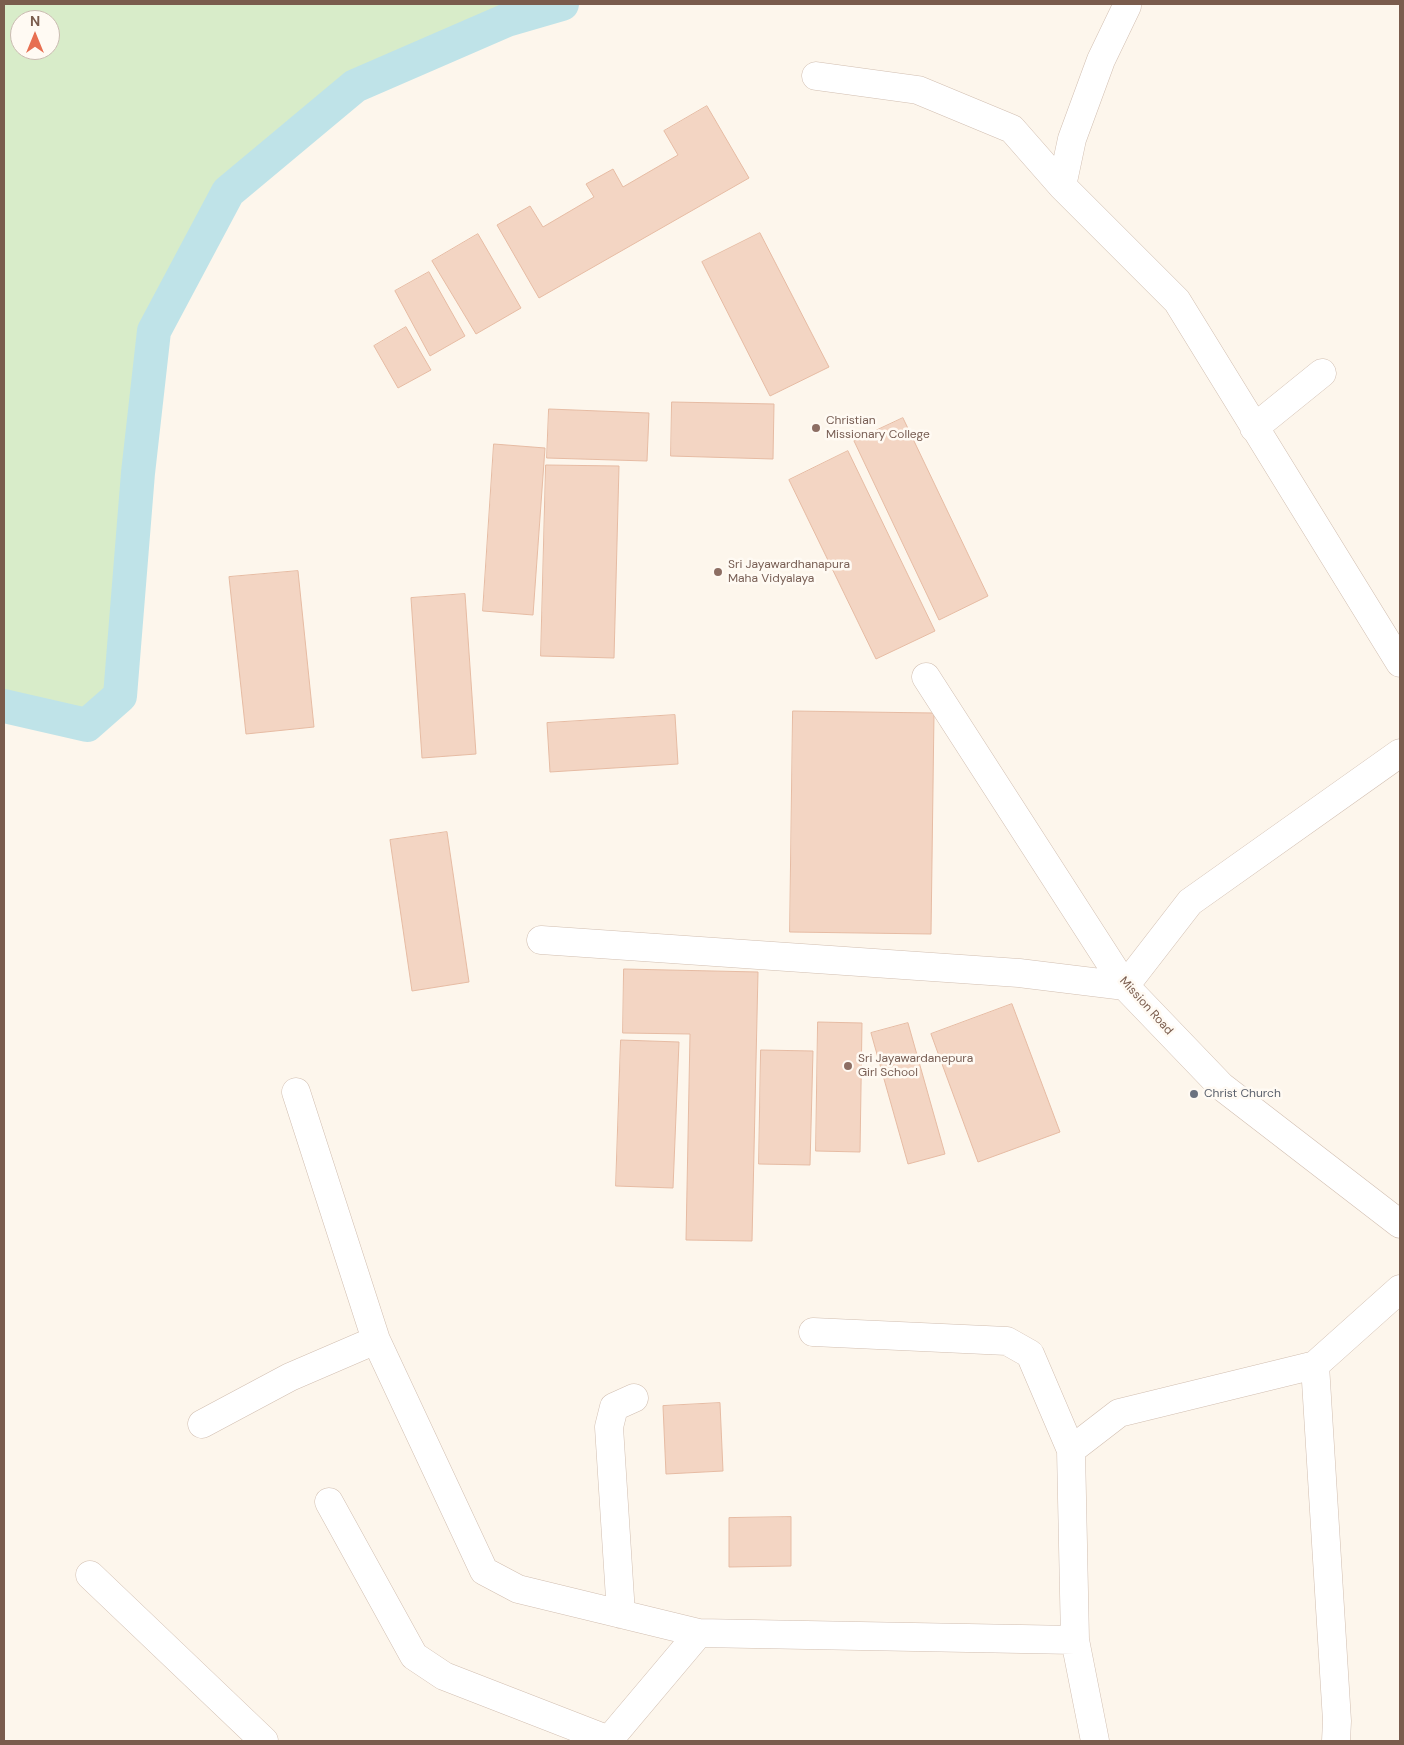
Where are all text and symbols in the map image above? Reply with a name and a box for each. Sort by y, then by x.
north arrow [10,10,60,60]
text: N [30,12,40,30]
place label: Christian Missionary College [826,414,930,442]
marker: Christian Missionary College [810,422,822,434]
place label: Sri Jayawardhanapura Maha Vidyalaya [728,558,850,586]
marker: Sri Jayawardhanapura Maha Vidyalaya [712,566,724,578]
street label: Mission Road [1116,974,1176,1038]
place label: Sri Jayawardanepura Girl School [858,1052,973,1080]
marker: Sri Jayawardanepura Girl School [842,1060,854,1072]
place label: Christ Church [1204,1087,1281,1101]
marker: Christ Church [1188,1088,1200,1100]

